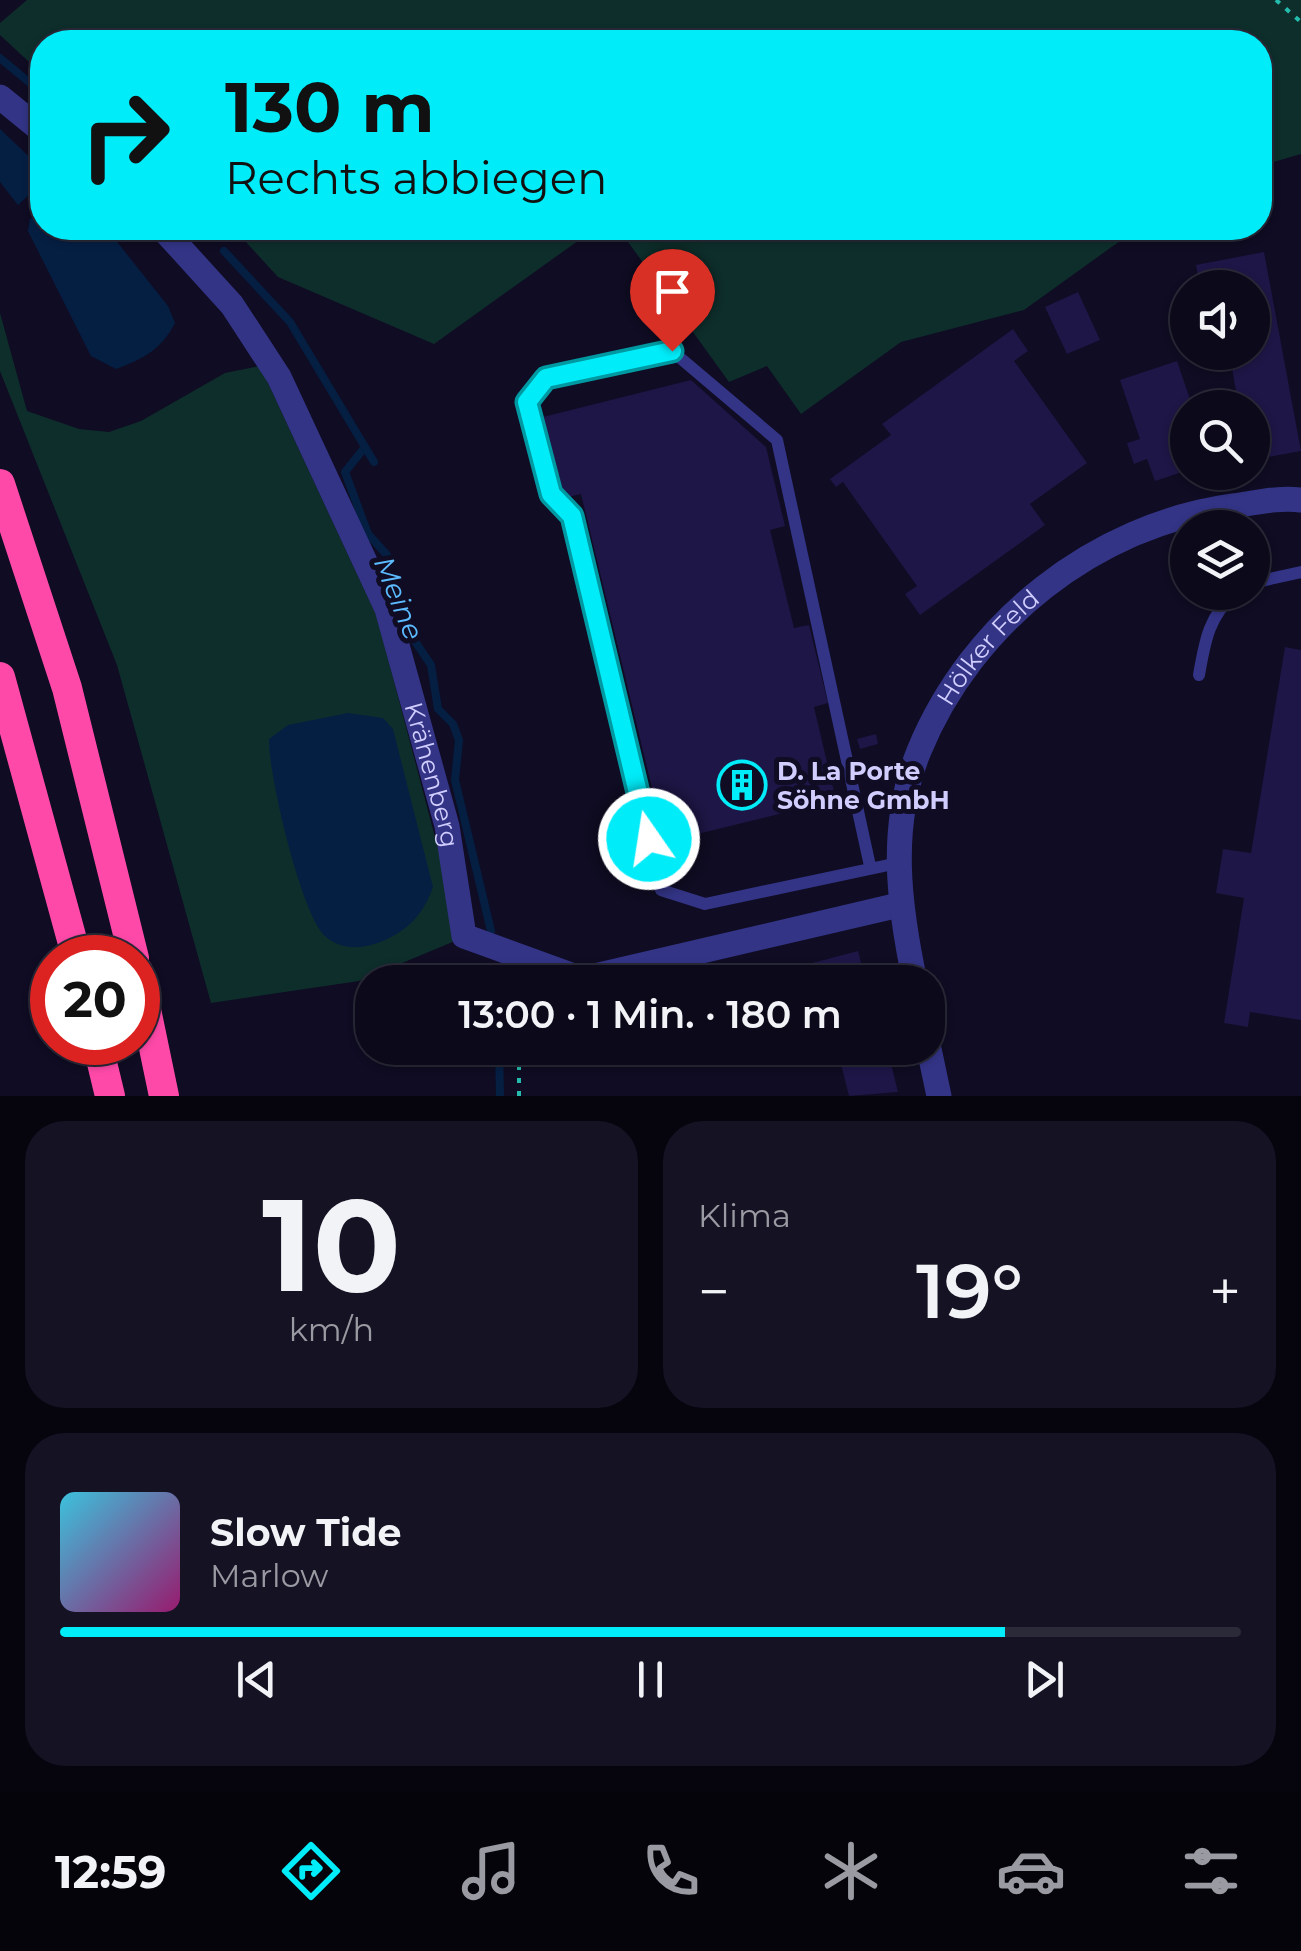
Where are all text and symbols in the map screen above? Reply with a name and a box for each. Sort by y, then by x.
text: 130 m [225,64,435,150]
icon: right [60,70,190,200]
text: Rechts abbiegen [225,150,607,205]
pin [630,249,715,352]
icon: arrive [645,264,700,319]
map controls [1170,270,1270,610]
button: sound [1170,270,1270,370]
button: search [1170,390,1270,490]
button: layers [1170,510,1270,610]
water label: Meine [367,551,431,645]
street label: Hölker Feld [930,583,1045,711]
street label: Krähenberg [399,699,465,850]
place label: D. La Porte Söhne GmbH [777,756,950,815]
building icon: D. La Porte Söhne GmbH [716,759,768,811]
position arrow [597,787,701,891]
speed limit sign: 20 [30,935,160,1065]
text: 13:00 · 1 Min. · 180 m [458,991,842,1038]
text: 10 [262,1165,401,1324]
text: Klima [698,1196,791,1235]
text: 19° [916,1245,1023,1337]
text: − [698,1258,730,1325]
text: + [1209,1258,1241,1325]
text: km/h [289,1310,374,1349]
text: Slow Tide [210,1509,402,1556]
text: Marlow [210,1556,328,1595]
icon: previous [229,1652,284,1707]
icon: pause [623,1652,678,1707]
icon: next [1017,1652,1072,1707]
icon: directions [276,1836,346,1906]
icon: music [456,1836,526,1906]
icon: phone [636,1836,706,1906]
icon: climate [816,1836,886,1906]
icon: car [996,1836,1066,1906]
icon: filters [1176,1836,1246,1906]
text: 12:59 [55,1844,166,1899]

